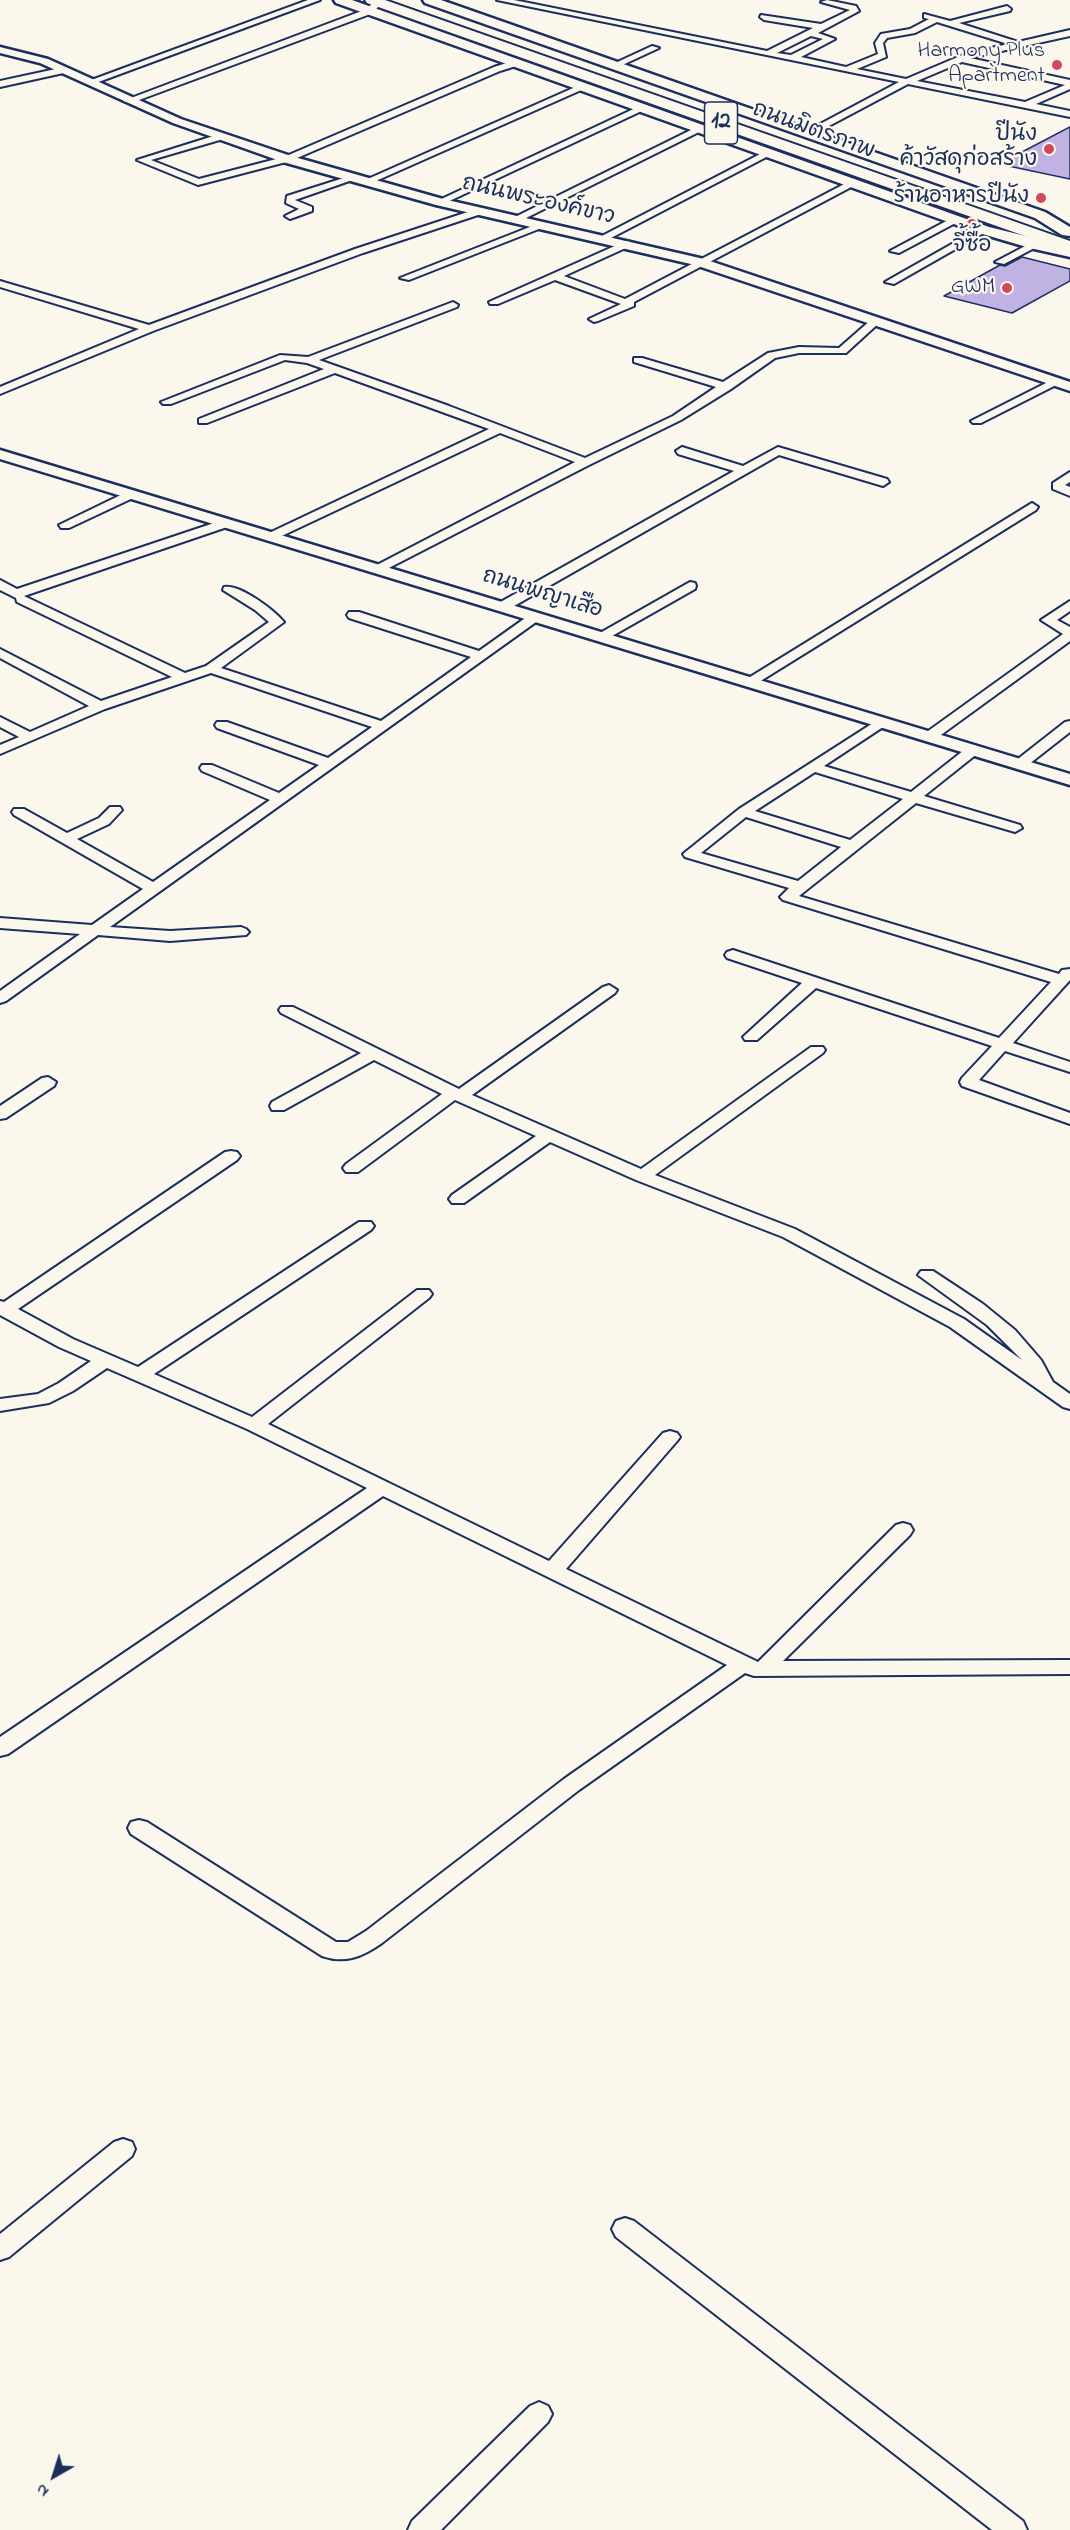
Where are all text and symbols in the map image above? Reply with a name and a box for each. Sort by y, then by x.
place label: Harmony Plus Apartment [918,39,1045,90]
marker: Harmony Plus Apartment [1050,58,1064,72]
street label: ถนนมิตรภาพ [748,98,878,166]
road number: 12 [704,102,738,144]
place label: ปีนัง ค้าวัสดุก่อสร้าง [900,123,1037,174]
marker: ปีนัง ค้าวัสดุก่อสร้าง [1042,142,1056,156]
street label: ถนนพระองค์ขาว [459,172,617,232]
place label: ร้านอาหารปีนัง [894,185,1029,211]
marker: ร้านอาหารปีนัง [1034,191,1048,205]
marker: จี้ซื้อ [965,217,979,231]
place label: จี้ซื้อ [952,234,992,260]
place label: GWM [951,275,995,301]
marker: GWM [1000,281,1014,295]
street label: ถนนพญาเสือ [479,564,605,626]
north arrow [24,2446,84,2506]
text: N [31,2477,54,2503]

